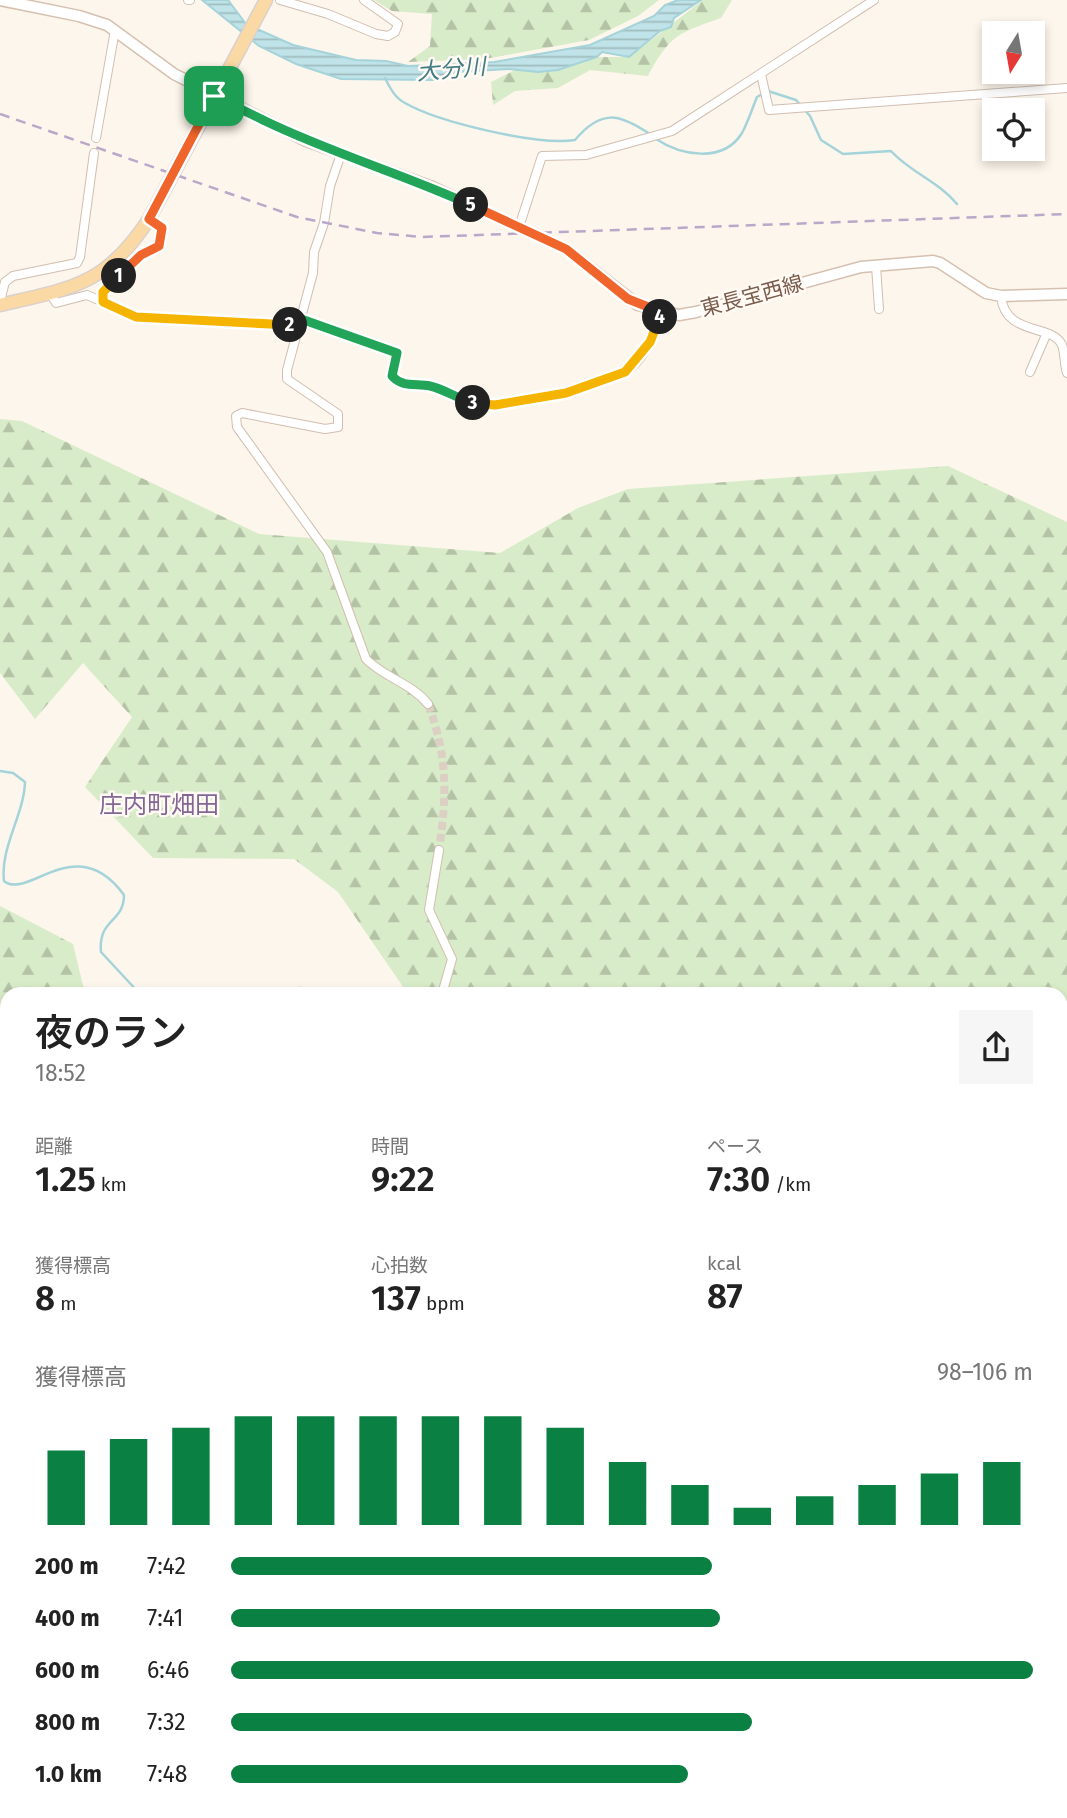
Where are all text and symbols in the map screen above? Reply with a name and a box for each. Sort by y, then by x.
north arrow [982,21,1045,84]
map controls [982,21,1045,161]
water label: 大分川 [415,52,490,86]
pin [184,66,244,126]
icon: arrive [195,77,233,115]
button: locate [982,98,1045,161]
pin: 5 [454,188,489,222]
text: 5 [465,193,476,216]
pin: 1 [102,258,136,294]
text: 1 [114,264,123,287]
street label: 東長宝西線 [698,270,806,322]
pin: 4 [642,300,678,334]
text: 4 [654,305,665,328]
pin: 2 [272,308,308,342]
text: 2 [285,313,294,336]
pin: 3 [456,386,490,420]
text: 3 [468,391,477,414]
district label: 庄内町畑田 [99,791,219,819]
text: 夜のラン [35,1010,187,1056]
button: share [959,1010,1033,1084]
text: 18:52 [35,1059,86,1087]
text: 距離 [35,1135,73,1158]
text: 時間 [371,1135,409,1158]
text: ペース [707,1135,763,1158]
text: 1.25 [35,1158,96,1200]
text: 9:22 [371,1158,435,1200]
text: 7:30 [707,1158,770,1200]
text: km [96,1173,127,1196]
text: /km [770,1173,811,1196]
text: kcal [707,1252,741,1275]
text: 獲得標高 [35,1254,111,1277]
text: 心拍数 [371,1254,428,1277]
text: 87 [707,1275,743,1317]
text: 8 [35,1277,55,1319]
text: 137 [371,1277,421,1319]
text: m [55,1292,76,1315]
text: bpm [421,1292,465,1315]
text: 98–106 m [937,1358,1033,1386]
text: 獲得標高 [35,1363,127,1391]
text: 200 m [35,1552,99,1580]
text: 7:42 [147,1552,186,1580]
text: 400 m [35,1604,100,1632]
text: 7:41 [147,1604,183,1632]
text: 600 m [35,1656,100,1684]
text: 6:46 [147,1656,189,1684]
text: 800 m [35,1708,100,1736]
text: 7:32 [147,1708,186,1736]
text: 1.0 km [35,1760,102,1788]
text: 7:48 [147,1760,188,1788]

